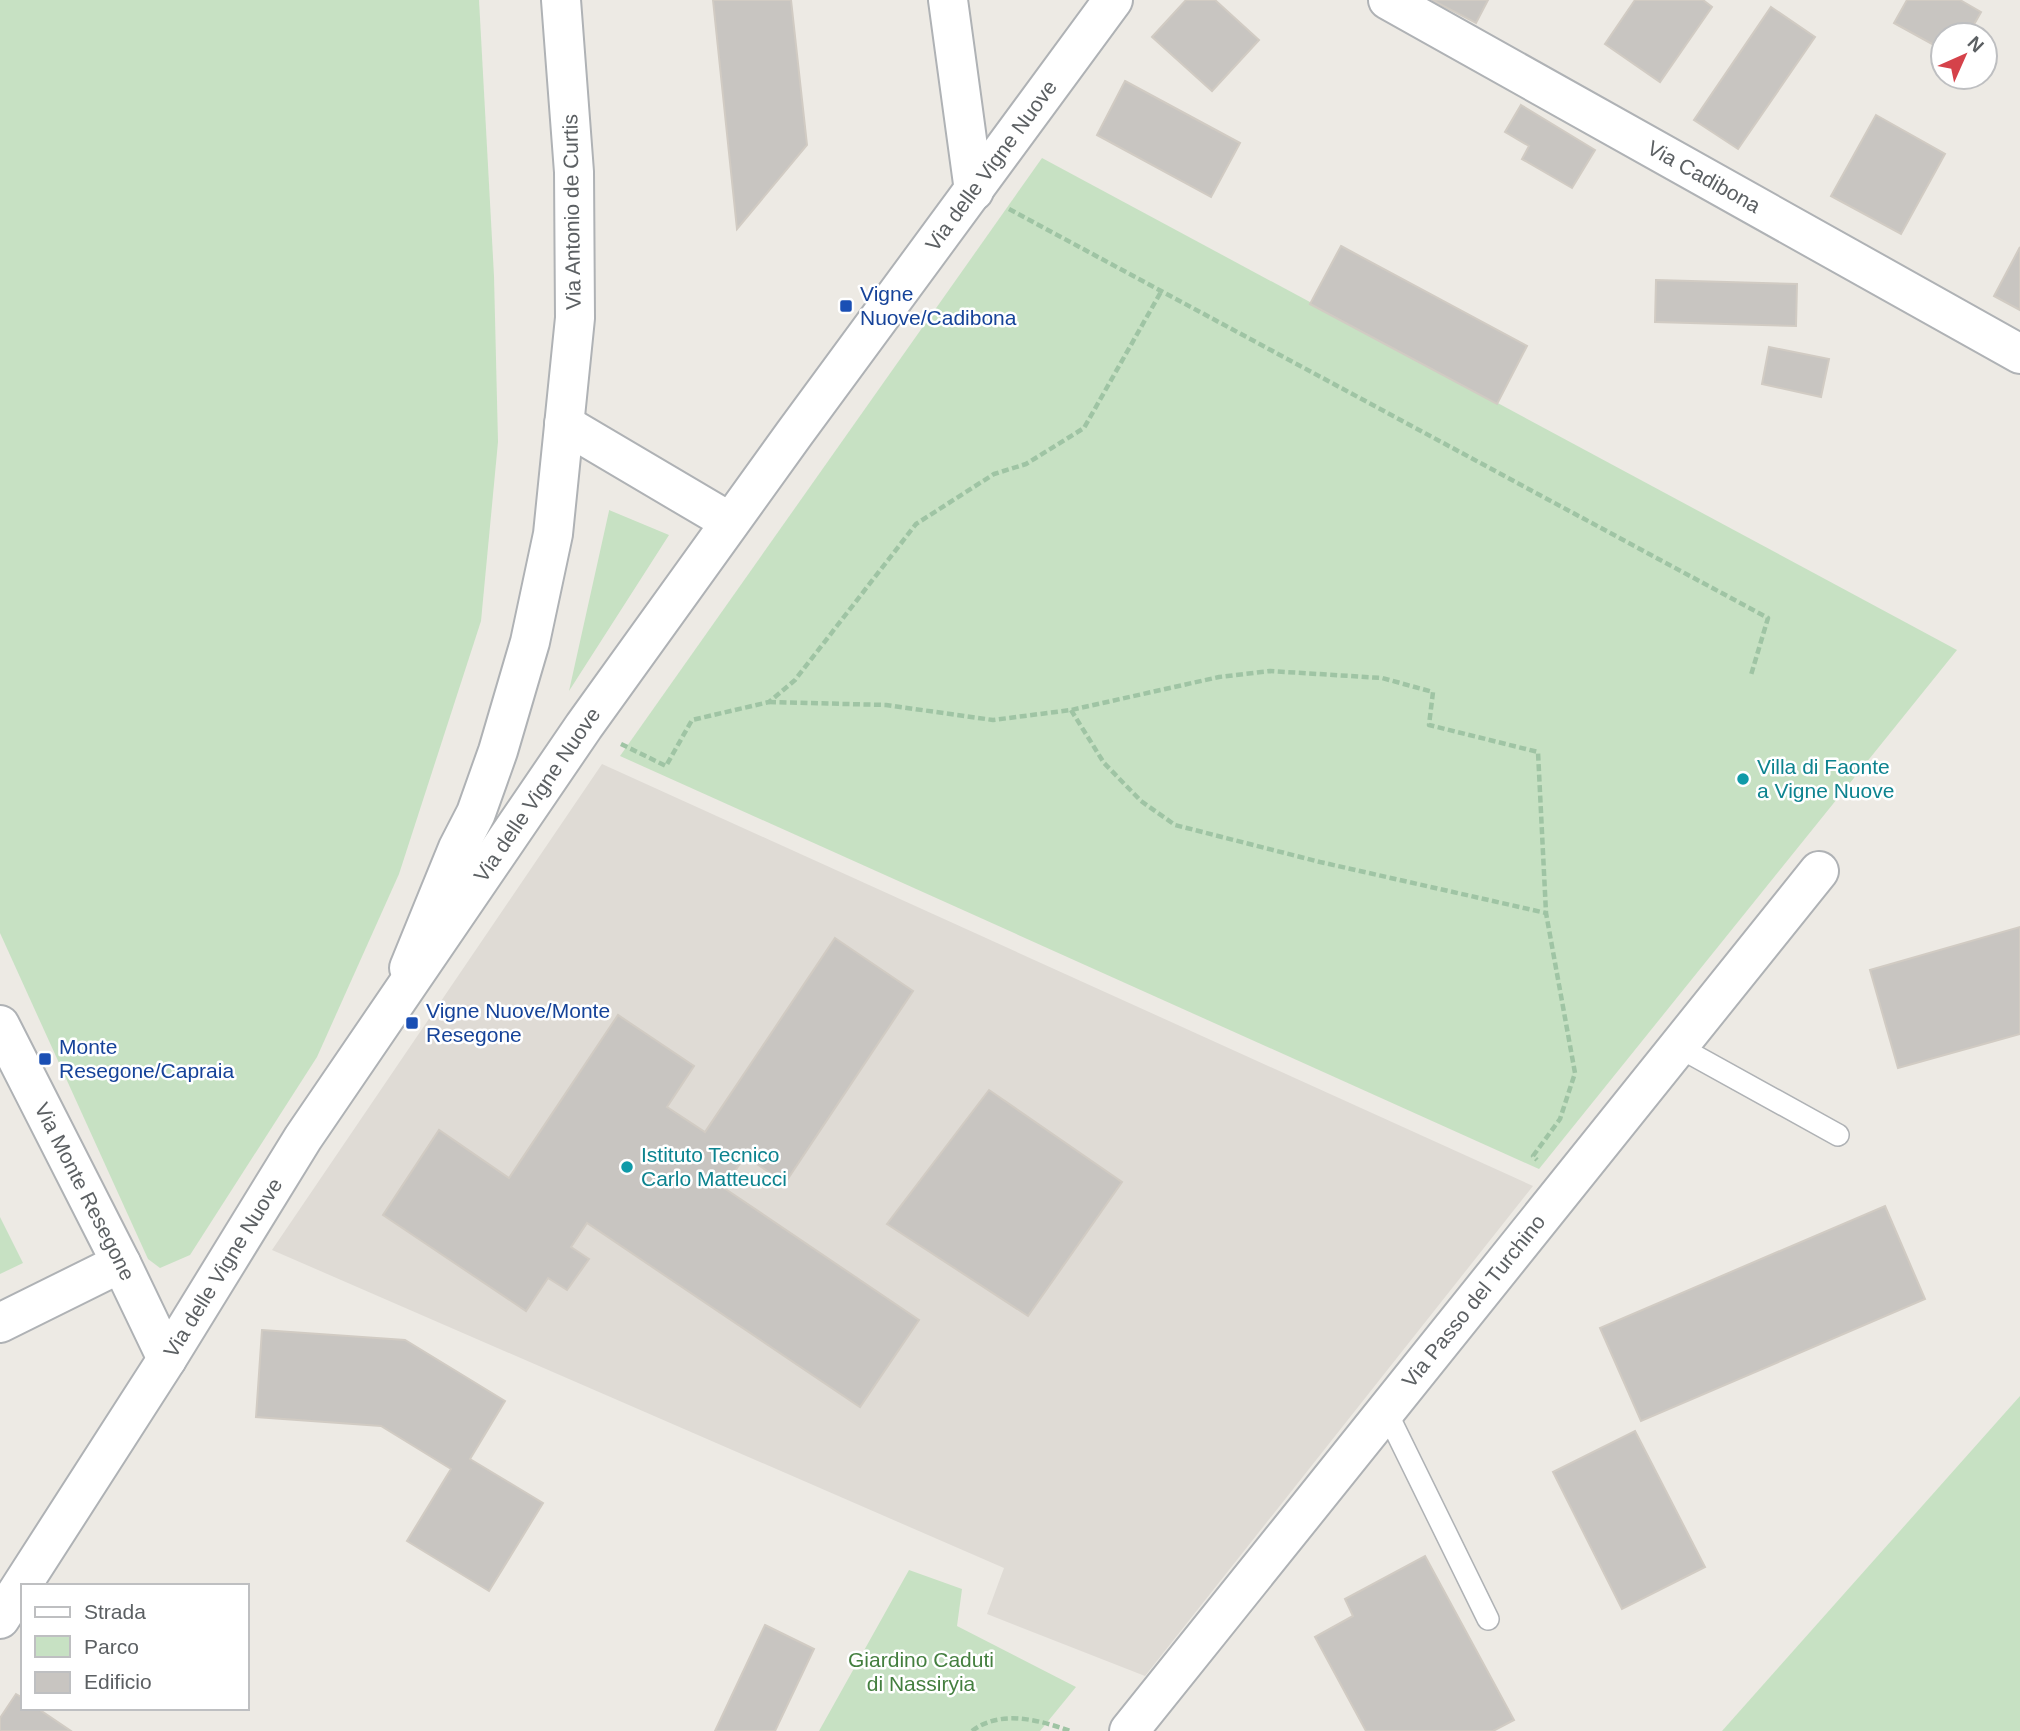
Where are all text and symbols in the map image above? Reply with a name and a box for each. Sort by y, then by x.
north arrow [1929,21,1999,91]
text: N [1963,32,1988,57]
street label: Via delle Vigne Nuove [921,75,1061,255]
street label: Via Antonio de Curtis [558,114,585,310]
street label: Via Cadibona [1644,136,1765,217]
place label: Vigne Nuove/Cadibona [860,282,1017,329]
marker: Vigne Nuove/Cadibona [838,298,854,314]
street label: Via delle Vigne Nuove [469,703,604,886]
place label: Villa di Faonte a Vigne Nuove [1757,755,1894,802]
marker: Villa di Faonte a Vigne Nuove [1735,771,1751,787]
place label: Vigne Nuove/Monte Resegone [426,999,610,1046]
marker: Vigne Nuove/Monte Resegone [404,1015,420,1031]
place label: Monte Resegone/Capraia [59,1035,234,1082]
marker: Monte Resegone/Capraia [37,1051,53,1067]
street label: Via Monte Resegone [31,1099,140,1284]
place label: Istituto Tecnico Carlo Matteucci [641,1143,787,1190]
marker: Istituto Tecnico Carlo Matteucci [619,1159,635,1175]
street label: Via delle Vigne Nuove [159,1174,286,1361]
street label: Via Passo del Turchino [1397,1210,1550,1392]
legend [21,1584,248,1710]
text: Strada [84,1600,146,1623]
text: Parco [84,1635,139,1658]
park label: Giardino Caduti di Nassiryia [848,1648,994,1695]
text: Edificio [84,1670,152,1693]

